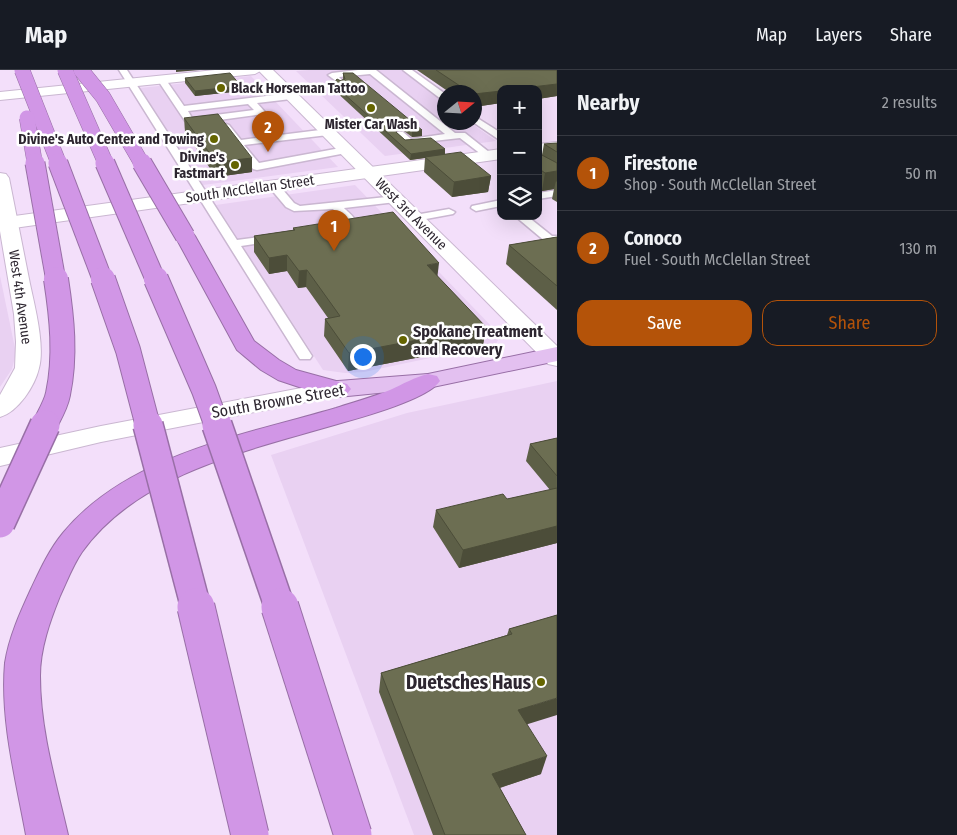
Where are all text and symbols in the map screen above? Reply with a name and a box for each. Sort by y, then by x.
text: Map [25,21,67,49]
text: Map [756,24,787,46]
text: Layers [815,24,862,46]
text: Share [890,24,932,46]
place label: Black Horseman Tattoo [231,80,366,97]
marker: Black Horseman Tattoo [215,82,227,94]
north arrow [437,85,482,130]
map controls [497,85,542,220]
button: + [497,85,542,130]
text: Nearby [577,90,639,116]
text: 2 results [882,93,937,112]
marker: Mister Car Wash [365,102,377,114]
pin: 2 [252,111,284,152]
place label: Mister Car Wash [325,116,417,133]
button: − [497,130,542,175]
place label: Divine's Auto Center and Towing [18,131,204,148]
marker: Divine's Auto Center and Towing [208,133,220,145]
place label: Divine's Fastmart [174,149,226,182]
text: Firestone [624,152,697,175]
marker: Divine's Fastmart [229,159,241,171]
text: 1 [590,164,596,183]
text: 50 m [905,164,937,183]
street label: South McClellan Street [185,172,316,206]
street label: West 3rd Avenue [371,174,451,254]
button: layers [497,175,542,220]
text: Shop · South McClellan Street [624,175,816,194]
pin: 1 [318,210,350,251]
text: Conoco [624,227,682,250]
text: 2 [589,239,597,258]
text: 130 m [899,239,937,258]
street label: West 4th Avenue [5,249,35,345]
text: Fuel · South McClellan Street [624,250,810,269]
button: Save [577,300,752,346]
button: Share [762,300,937,346]
place label: Spokane Treatment and Recovery [413,322,543,359]
marker: Spokane Treatment and Recovery [397,334,409,346]
your location [350,344,376,370]
street label: South Browne Street [210,380,347,422]
place label: Duetsches Haus [406,671,532,694]
marker: Duetsches Haus [535,676,547,688]

